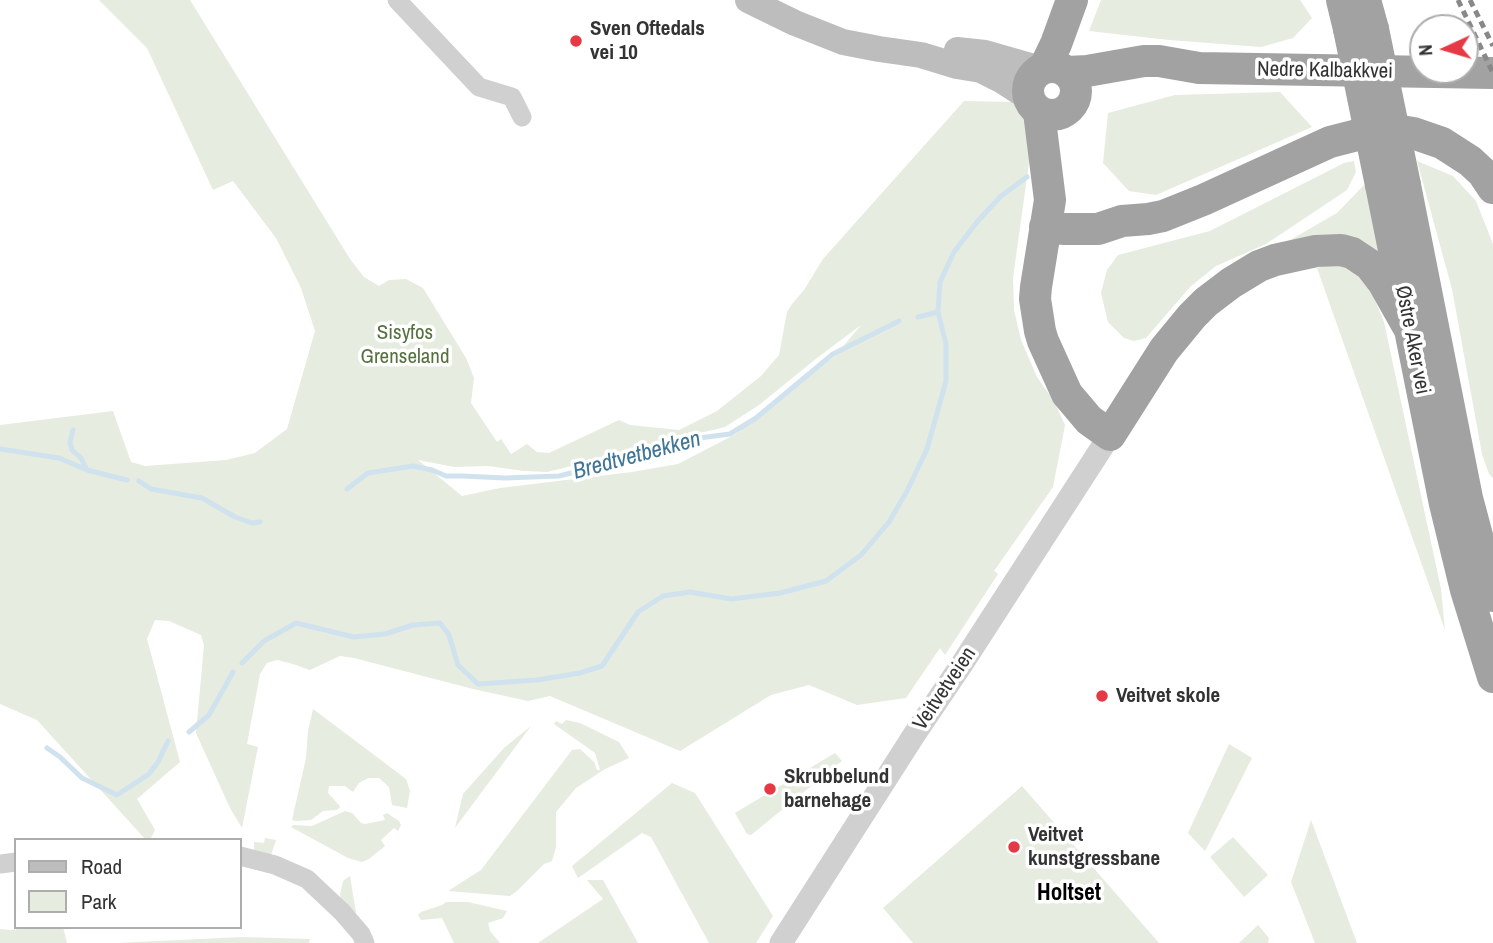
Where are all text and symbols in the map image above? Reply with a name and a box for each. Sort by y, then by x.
north arrow [1409,14,1479,84]
place label: Sven Oftedals vei 10 [590,16,705,66]
marker: Sven Oftedals vei 10 [568,33,584,49]
text: N [1412,44,1438,57]
street label: Nedre Kalbakkvei [1257,57,1393,85]
street label: Østre Aker vei [1389,284,1435,396]
park label: Sisyfos Grenseland [360,320,450,370]
water label: Bredtvetbekken [570,426,704,486]
street label: Veitvetveien [908,643,982,735]
place label: Veitvet skole [1116,683,1220,709]
marker: Veitvet skole [1094,688,1110,704]
place label: Skrubbelund barnehage [784,764,889,814]
marker: Skrubbelund barnehage [762,781,778,797]
place label: Veitvet kunstgressbane [1028,822,1160,872]
legend [14,838,242,929]
marker: Veitvet kunstgressbane [1006,839,1022,855]
text: Road [81,852,122,881]
district label: Holtset [1037,880,1101,908]
text: Park [81,887,116,916]

